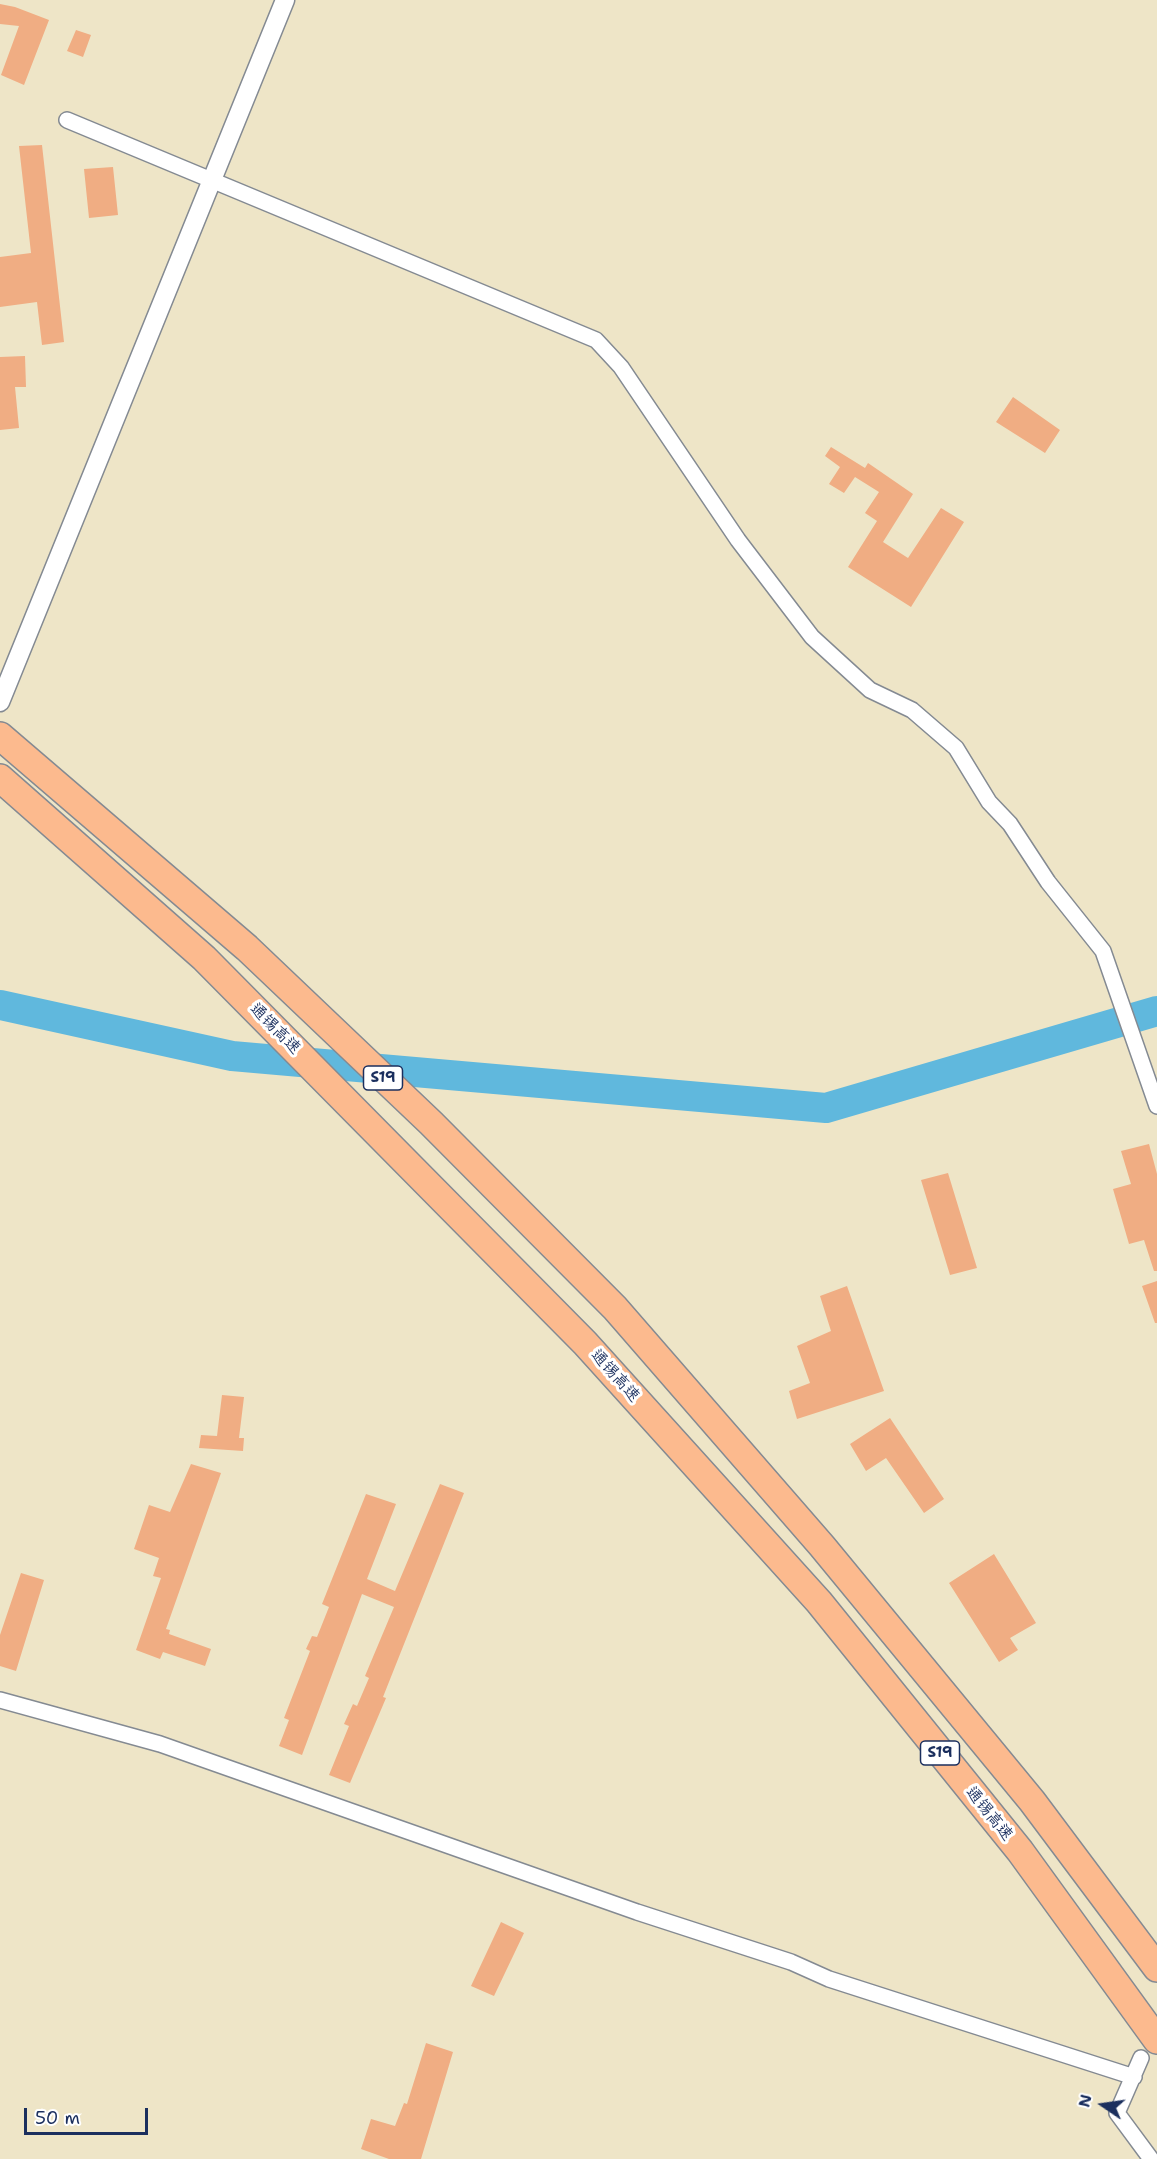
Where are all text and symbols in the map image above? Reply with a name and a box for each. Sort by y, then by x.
street label: 通锡高速 [246,1000,304,1058]
road number: S19 [364,1066,403,1090]
street label: 通锡高速 [586,1346,644,1406]
road number: S19 [920,1741,960,1765]
street label: 通锡高速 [961,1783,1017,1845]
north arrow [1073,2075,1133,2135]
text: N [1073,2092,1097,2109]
scale bar [27,2096,152,2134]
text: 50 m [35,2106,80,2130]

